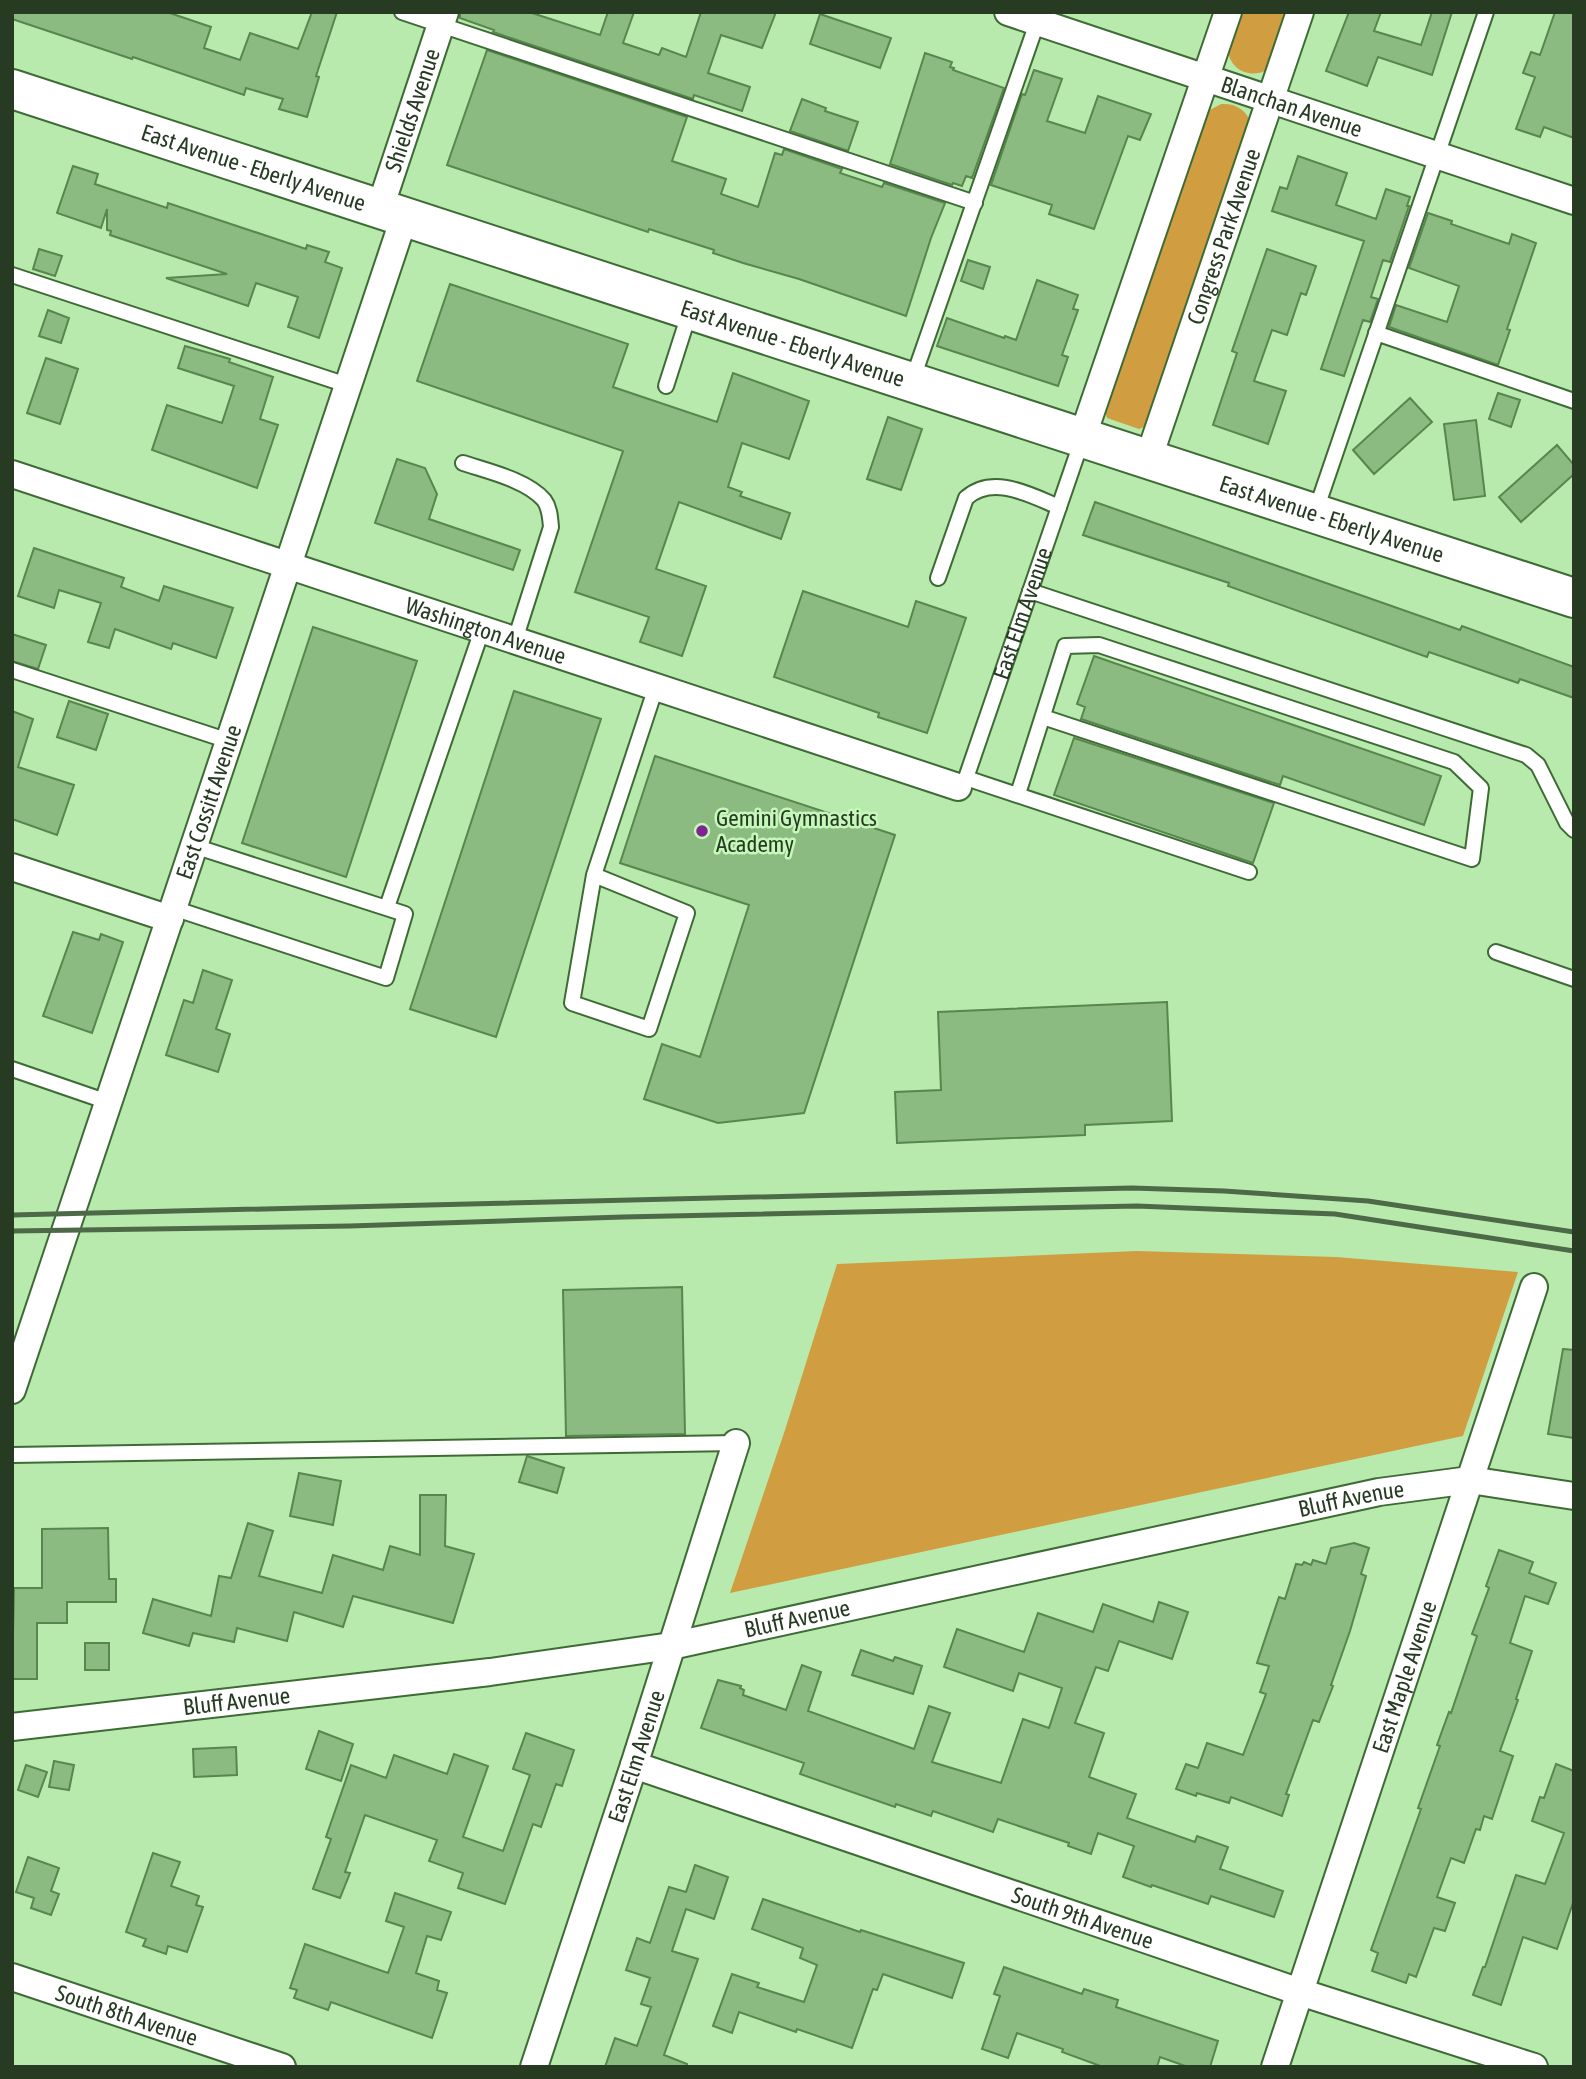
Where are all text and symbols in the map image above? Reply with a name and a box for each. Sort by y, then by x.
street label: Shields Avenue [380,45,445,175]
street label: Blanchan Avenue [1218,71,1366,142]
street label: East Avenue - Eberly Avenue [138,119,369,216]
street label: Congress Park Avenue [1182,145,1266,328]
street label: East Avenue - Eberly Avenue [677,295,908,392]
street label: East Avenue - Eberly Avenue [1216,470,1447,568]
street label: East Elm Avenue [988,544,1057,683]
street label: Washington Avenue [402,592,569,669]
street label: East Cossitt Avenue [171,721,247,883]
place label: Gemini Gymnastics Academy [716,805,877,857]
marker: Gemini Gymnastics Academy [694,823,710,839]
street label: Bluff Avenue [1296,1476,1406,1522]
street label: Bluff Avenue [742,1594,852,1643]
street label: East Maple Avenue [1367,1598,1442,1756]
street label: Bluff Avenue [182,1682,291,1720]
street label: East Elm Avenue [603,1687,670,1826]
street label: South 9th Avenue [1008,1882,1157,1954]
street label: South 8th Avenue [52,1980,201,2051]

